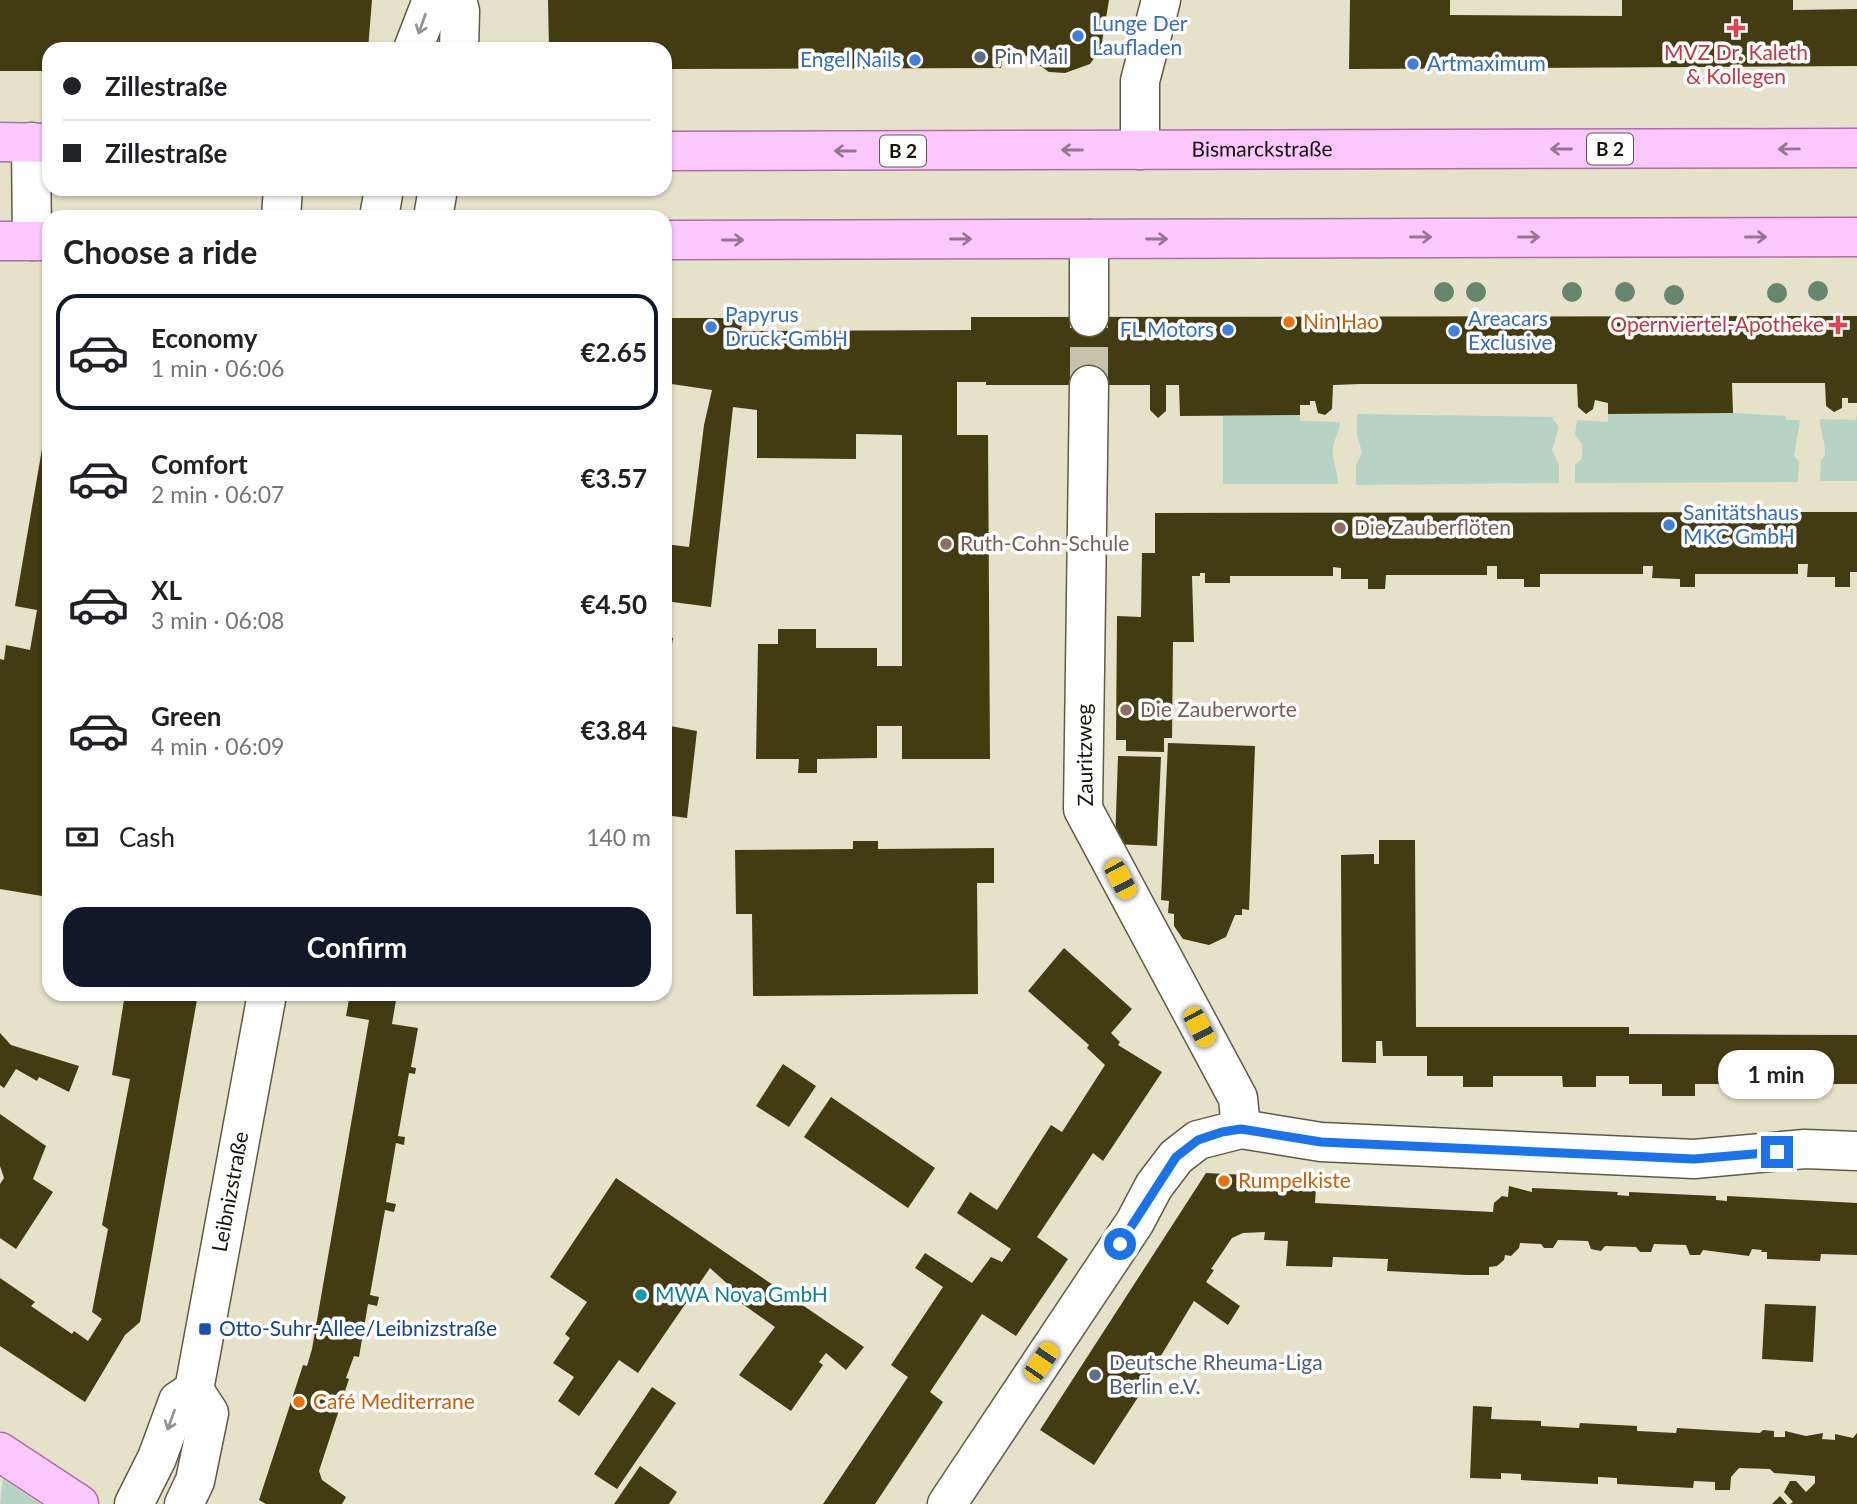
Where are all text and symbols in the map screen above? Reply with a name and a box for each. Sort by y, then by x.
place label: Lunge Der Laufladen [1092,10,1188,59]
one-way arrow [415,13,428,35]
marker: MVZ Dr. Kaleth & Kollegen [1726,18,1746,38]
marker: Lunge Der Laufladen [1070,28,1086,44]
place label: MVZ Dr. Kaleth & Kollegen [1664,39,1808,88]
place label: Pin Mail [994,43,1068,68]
place label: Engel Nails [800,46,901,71]
marker: Pin Mail [972,49,988,65]
place label: Artmaximum [1427,50,1546,75]
marker: Engel Nails [907,52,923,68]
marker: Artmaximum [1405,56,1421,72]
text: Zillestraße [105,70,228,102]
road number: B 2 [1587,134,1633,164]
street label: Bismarckstraße [1191,135,1333,161]
road number: B 2 [880,136,926,167]
text: Zillestraße [105,137,228,169]
one-way arrow [1550,142,1573,156]
one-way arrow [1778,142,1801,156]
one-way arrow [1061,143,1084,157]
one-way arrow [833,144,856,158]
one-way arrow [1409,230,1432,244]
one-way arrow [1517,230,1540,244]
one-way arrow [1744,230,1767,244]
text: Choose a ride [63,232,257,271]
one-way arrow [949,232,972,246]
one-way arrow [1146,232,1169,246]
one-way arrow [721,233,744,247]
place label: Papyrus Druck-GmbH [725,301,848,350]
place label: Areacars Exclusive [1468,305,1553,354]
place label: Nin Hao [1303,308,1379,333]
place label: Opernviertel-Apotheke [1610,311,1824,336]
marker: Nin Hao [1281,314,1297,330]
place label: FL Motors [1120,316,1214,341]
marker: Opernviertel-Apotheke [1830,317,1846,333]
marker: Papyrus Druck-GmbH [703,319,719,335]
icon: car [67,321,130,384]
text: Economy [151,322,257,354]
marker: FL Motors [1220,322,1236,338]
marker: Areacars Exclusive [1446,323,1462,339]
text: €2.65 [581,336,647,368]
text: 1 min · 06:06 [151,354,284,382]
icon: car [67,447,130,510]
text: Comfort [151,448,248,480]
text: €3.57 [581,462,647,494]
text: 2 min · 06:07 [151,480,284,508]
place label: Sanitätshaus MKC GmbH [1683,499,1799,548]
place label: Die Zauberflöten [1354,514,1511,539]
marker: Sanitätshaus MKC GmbH [1661,517,1677,533]
marker: Die Zauberflöten [1332,520,1348,536]
place label: Ruth-Cohn-Schule [960,530,1129,555]
marker: Ruth-Cohn-Schule [938,536,954,552]
icon: car [67,573,130,636]
text: XL [151,574,182,606]
text: €4.50 [581,588,647,620]
text: 3 min · 06:08 [151,606,284,634]
place label: Die Zauberworte [1140,696,1297,721]
icon: car [67,699,130,762]
text: Green [151,700,221,732]
marker: Die Zauberworte [1118,702,1134,718]
street label: Zauritzweg [1070,703,1097,807]
text: €3.84 [581,714,647,746]
text: 4 min · 06:09 [151,732,284,760]
icon: cash [63,818,101,856]
text: Cash [119,821,175,853]
text: 140 m [586,823,651,851]
car [1101,856,1140,902]
button: Confirm [63,907,651,987]
car [1180,1004,1219,1050]
callout: 1 min [1719,1050,1835,1100]
text: 1 min [1747,1060,1805,1088]
street label: Leibnizstraße [206,1129,252,1254]
route end [1761,1136,1793,1168]
place label: Rumpelkiste [1238,1167,1351,1192]
marker: Rumpelkiste [1216,1173,1232,1189]
route start [1104,1228,1136,1260]
place label: MWA Nova GmbH [655,1281,828,1306]
marker: MWA Nova GmbH [633,1287,649,1303]
place label: Otto-Suhr-Allee/Leibnizstraße [219,1315,497,1340]
marker: Otto-Suhr-Allee/Leibnizstraße [197,1321,213,1337]
car [1021,1339,1062,1385]
place label: Deutsche Rheuma-Liga Berlin e.V. [1109,1349,1323,1398]
marker: Deutsche Rheuma-Liga Berlin e.V. [1087,1367,1103,1383]
place label: Café Mediterrane [313,1388,475,1413]
marker: Café Mediterrane [291,1394,307,1410]
one-way arrow [164,1409,176,1431]

